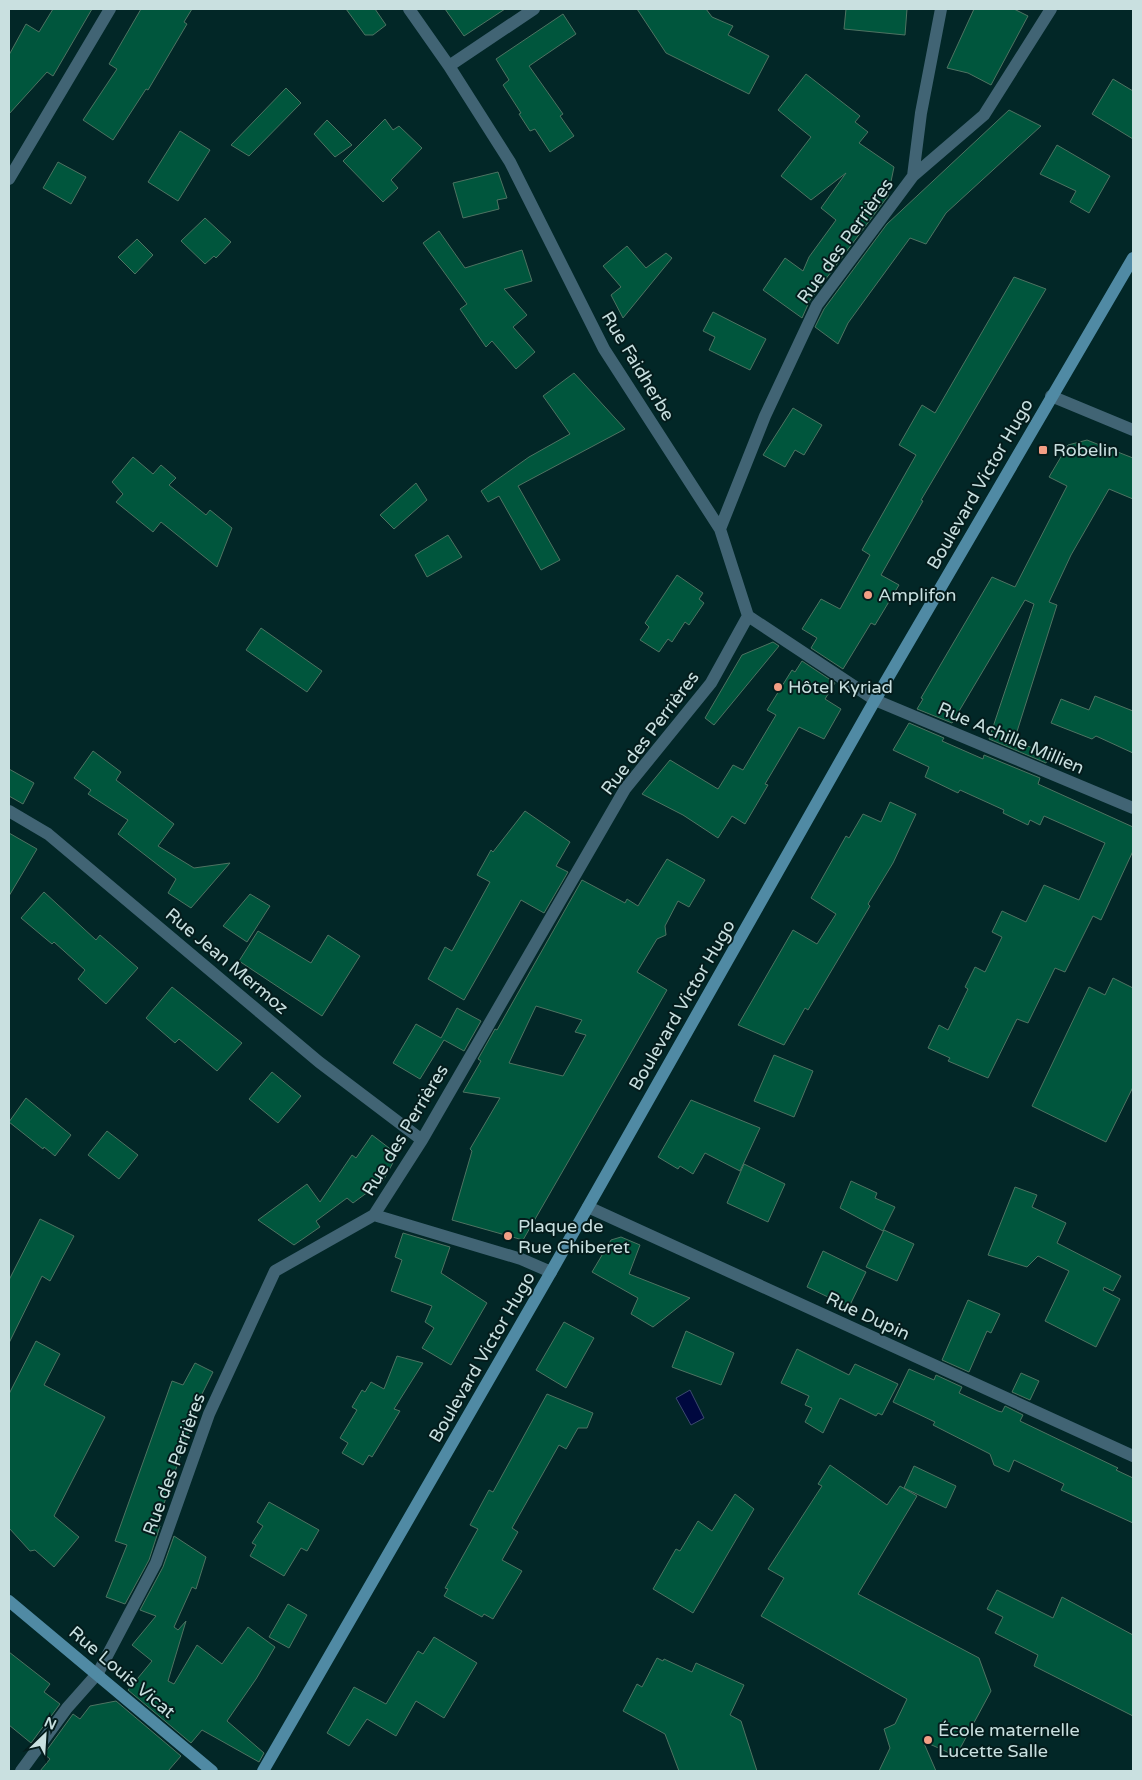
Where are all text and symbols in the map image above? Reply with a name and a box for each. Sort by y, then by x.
street label: Rue des Perrières [792,174,898,308]
street label: Rue Faidherbe [597,307,679,425]
street label: Boulevard Victor Hugo [922,395,1038,573]
place label: Robelin [1053,439,1118,461]
marker: Robelin [1037,444,1049,456]
place label: Amplifon [878,584,956,606]
marker: Amplifon [862,589,874,601]
street label: Rue des Perrières [596,667,704,799]
place label: Hôtel Kyriad [788,676,893,698]
marker: Hôtel Kyriad [772,681,784,693]
street label: Rue Achille Millien [934,697,1088,779]
street label: Rue Jean Mermoz [161,903,293,1019]
street label: Boulevard Victor Hugo [624,916,740,1094]
street label: Rue des Perrières [357,1060,453,1200]
place label: Plaque de Rue Chiberet [518,1215,630,1258]
marker: Plaque de Rue Chiberet [502,1230,514,1242]
street label: Boulevard Victor Hugo [424,1268,540,1446]
street label: Rue Dupin [823,1287,913,1345]
street label: Rue des Perrières [138,1390,210,1538]
street label: Rue Louis Vicat [64,1621,180,1723]
north arrow [20,1710,70,1760]
text: N [42,1714,59,1734]
place label: École maternelle Lucette Salle [938,1719,1080,1762]
marker: École maternelle Lucette Salle [922,1734,934,1746]

